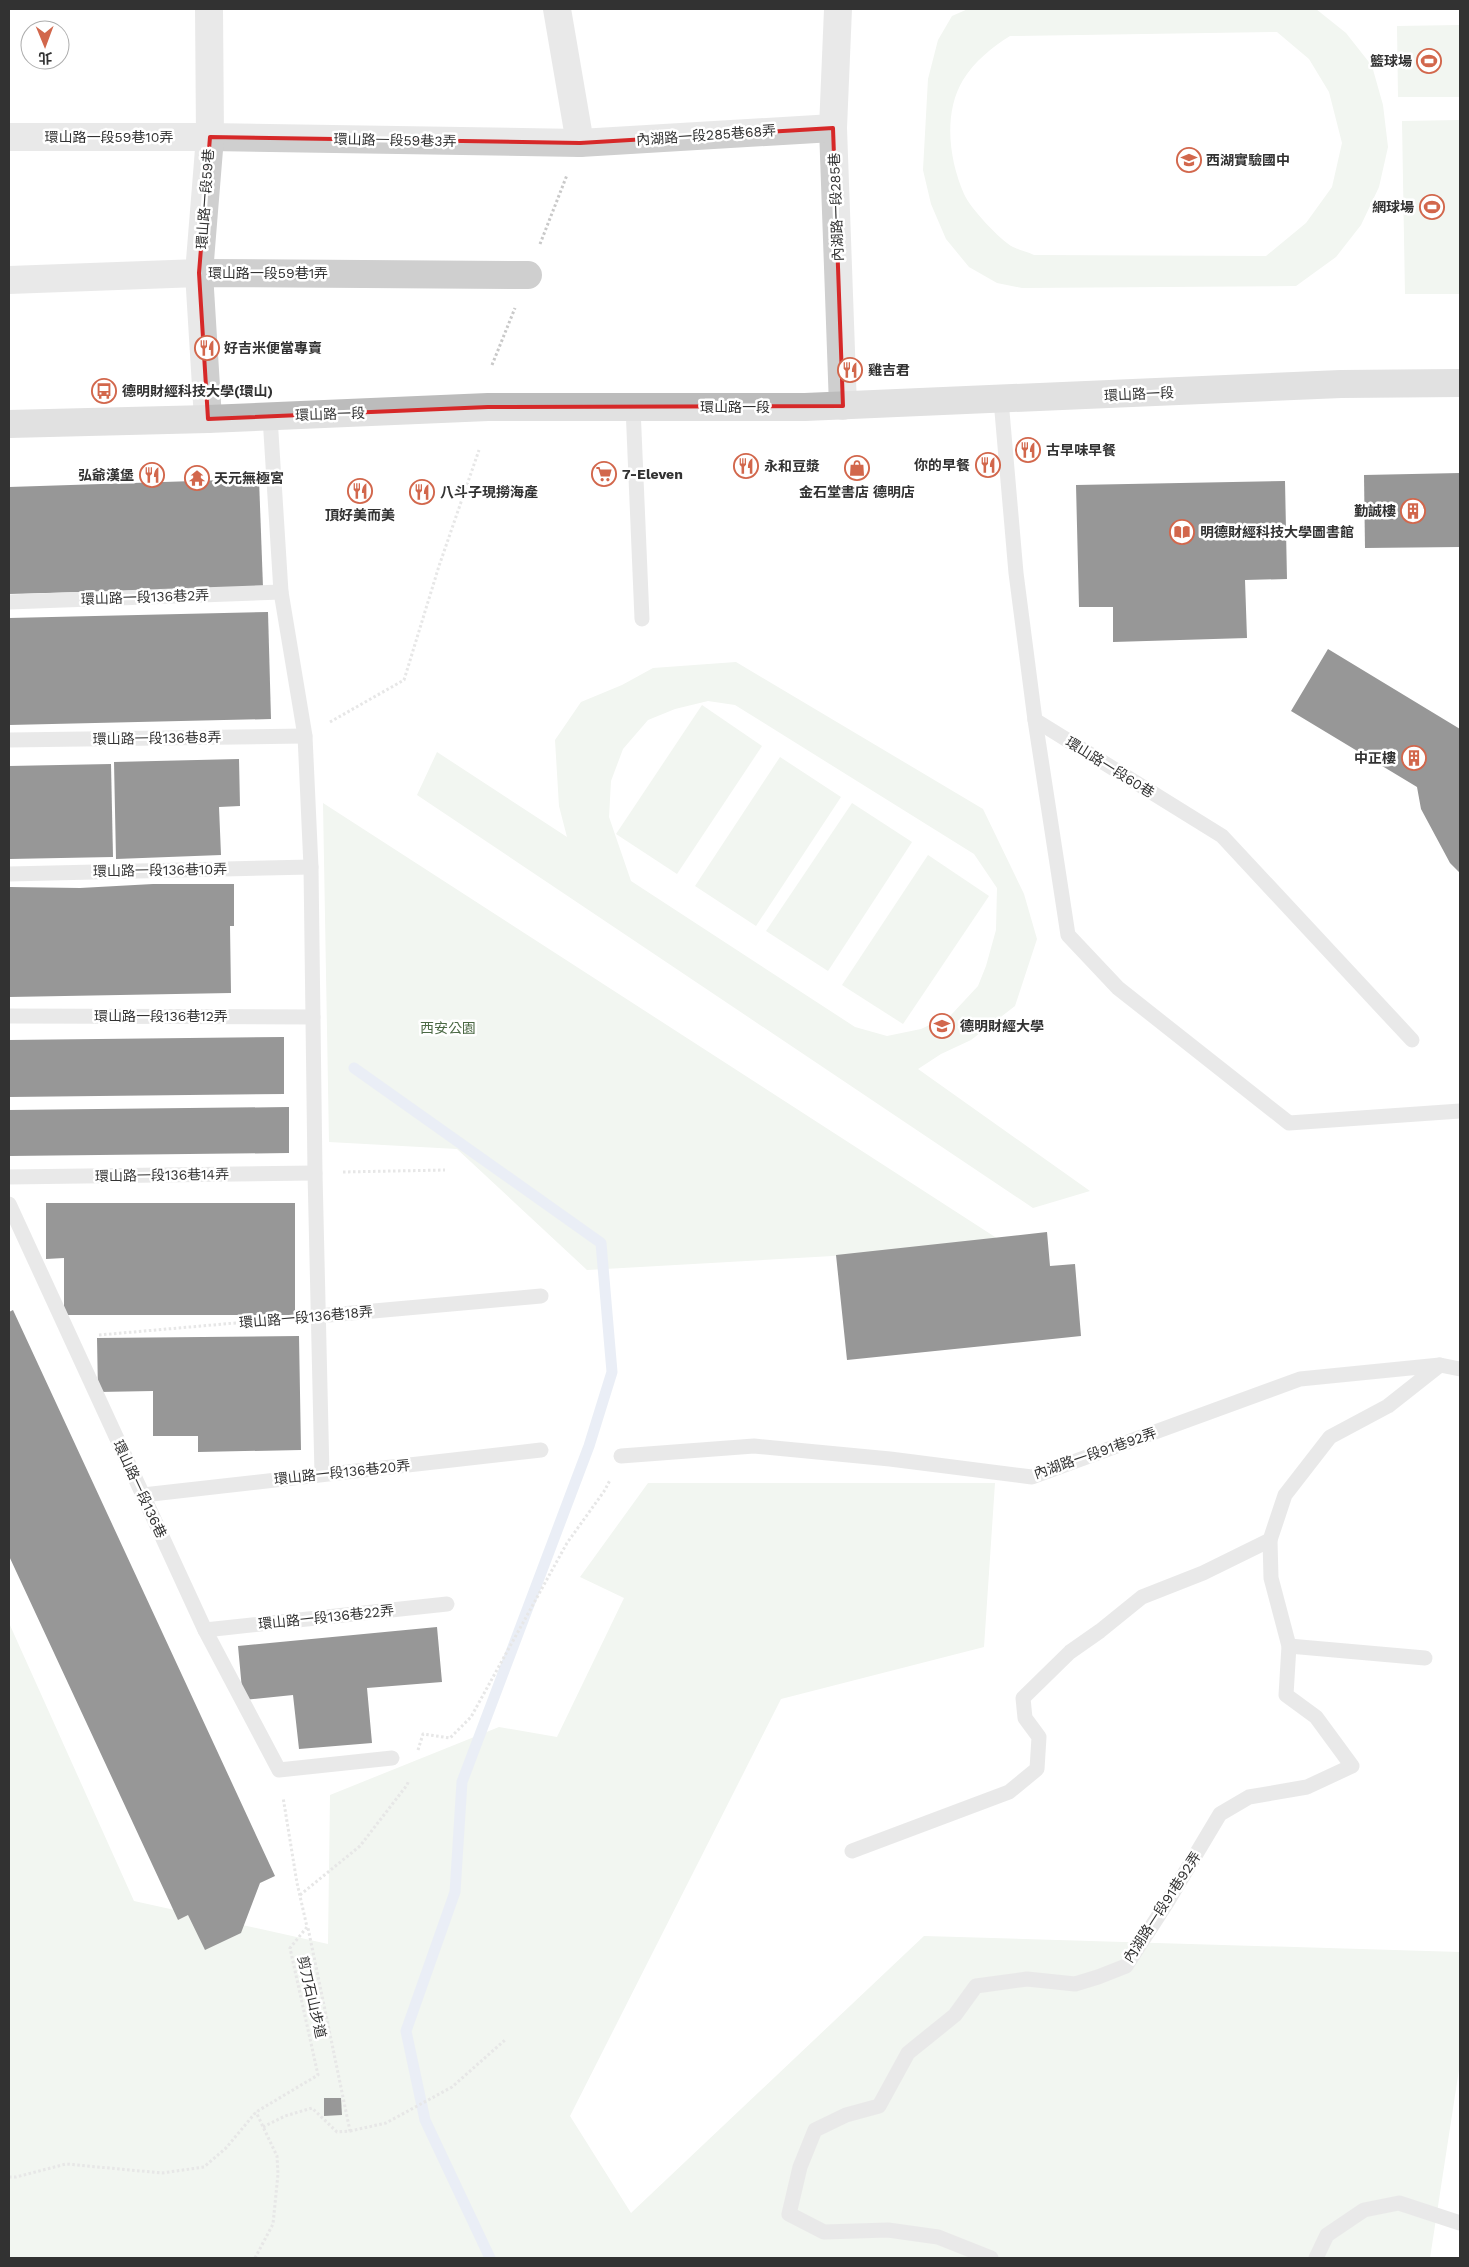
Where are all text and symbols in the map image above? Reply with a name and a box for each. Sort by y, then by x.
north arrow [20,20,70,70]
sports icon: 籃球場 [1416,48,1442,74]
text: 北 [38,50,52,66]
place label: 籃球場 [1370,53,1412,69]
street label: 內湖路一段285巷68弄 [636,122,776,148]
street label: 環山路一段59巷10弄 [45,129,173,145]
street label: 環山路一段59巷3弄 [333,131,457,149]
school or university icon: 西湖實驗國中 [1176,147,1202,173]
street label: 環山路一段59巷 [194,148,216,250]
street label: 內湖路一段285巷 [826,152,846,262]
place label: 西湖實驗國中 [1206,152,1290,168]
sports icon: 網球場 [1419,194,1445,220]
place label: 網球場 [1372,199,1414,215]
street label: 環山路一段59巷1弄 [208,265,328,281]
restaurant icon: 好吉米便當專賣 [194,335,220,361]
place label: 好吉米便當專賣 [224,340,322,356]
restaurant icon: 雞吉君 [837,357,863,383]
place label: 雞吉君 [868,362,910,378]
bus stop icon: 德明財經科技大學(環山) [91,378,117,404]
place label: 德明財經科技大學(環山) [122,383,273,399]
street label: 環山路一段 [1104,384,1174,404]
street label: 環山路一段 [700,399,770,415]
street label: 環山路一段 [295,405,365,423]
restaurant icon: 古早味早餐 [1015,437,1041,463]
place label: 古早味早餐 [1046,442,1116,458]
restaurant icon: 你的早餐 [975,452,1001,478]
restaurant icon: 永和豆漿 [733,453,759,479]
shop icon: 金石堂書店 德明店 [844,455,870,481]
place label: 你的早餐 [914,457,970,473]
place label: 永和豆漿 [764,458,820,474]
supermarket icon: 7-Eleven [591,461,617,487]
restaurant icon: 弘爺漢堡 [139,462,165,488]
temple icon: 天元無極宮 [184,465,210,491]
place label: 7-Eleven [622,466,683,482]
place label: 弘爺漢堡 [78,467,134,483]
place label: 天元無極宮 [214,470,284,486]
restaurant icon: 頂好美而美 [347,478,373,504]
restaurant icon: 八斗子現撈海產 [409,479,435,505]
place label: 八斗子現撈海產 [440,484,538,500]
place label: 金石堂書店 德明店 [799,484,915,500]
building icon: 勤誠樓 [1400,498,1426,524]
place label: 勤誠樓 [1354,503,1396,519]
place label: 頂好美而美 [325,507,395,523]
library icon: 明德財經科技大學圖書館 [1169,519,1195,545]
place label: 明德財經科技大學圖書館 [1200,524,1354,540]
street label: 環山路一段136巷2弄 [81,587,209,607]
street label: 環山路一段136巷8弄 [92,729,222,747]
street label: 環山路一段60巷 [1063,733,1157,801]
building icon: 中正樓 [1401,745,1427,771]
place label: 中正樓 [1354,750,1396,766]
street label: 環山路一段136巷10弄 [93,861,227,879]
street label: 環山路一段136巷12弄 [94,1008,228,1024]
school or university icon: 德明財經大學 [929,1013,955,1039]
place label: 德明財經大學 [960,1018,1044,1034]
park label: 西安公園 [420,1020,476,1036]
street label: 環山路一段136巷14弄 [95,1166,229,1184]
street label: 環山路一段136巷18弄 [238,1303,374,1331]
street label: 內湖路一段91巷92弄 [1031,1424,1159,1482]
street label: 環山路一段136巷 [110,1438,170,1540]
street label: 環山路一段136巷20弄 [273,1457,411,1487]
street label: 環山路一段136巷22弄 [257,1602,395,1632]
street label: 內湖路一段91巷92弄 [1120,1849,1204,1965]
street label: 剪刀石山步道 [295,1954,329,2040]

